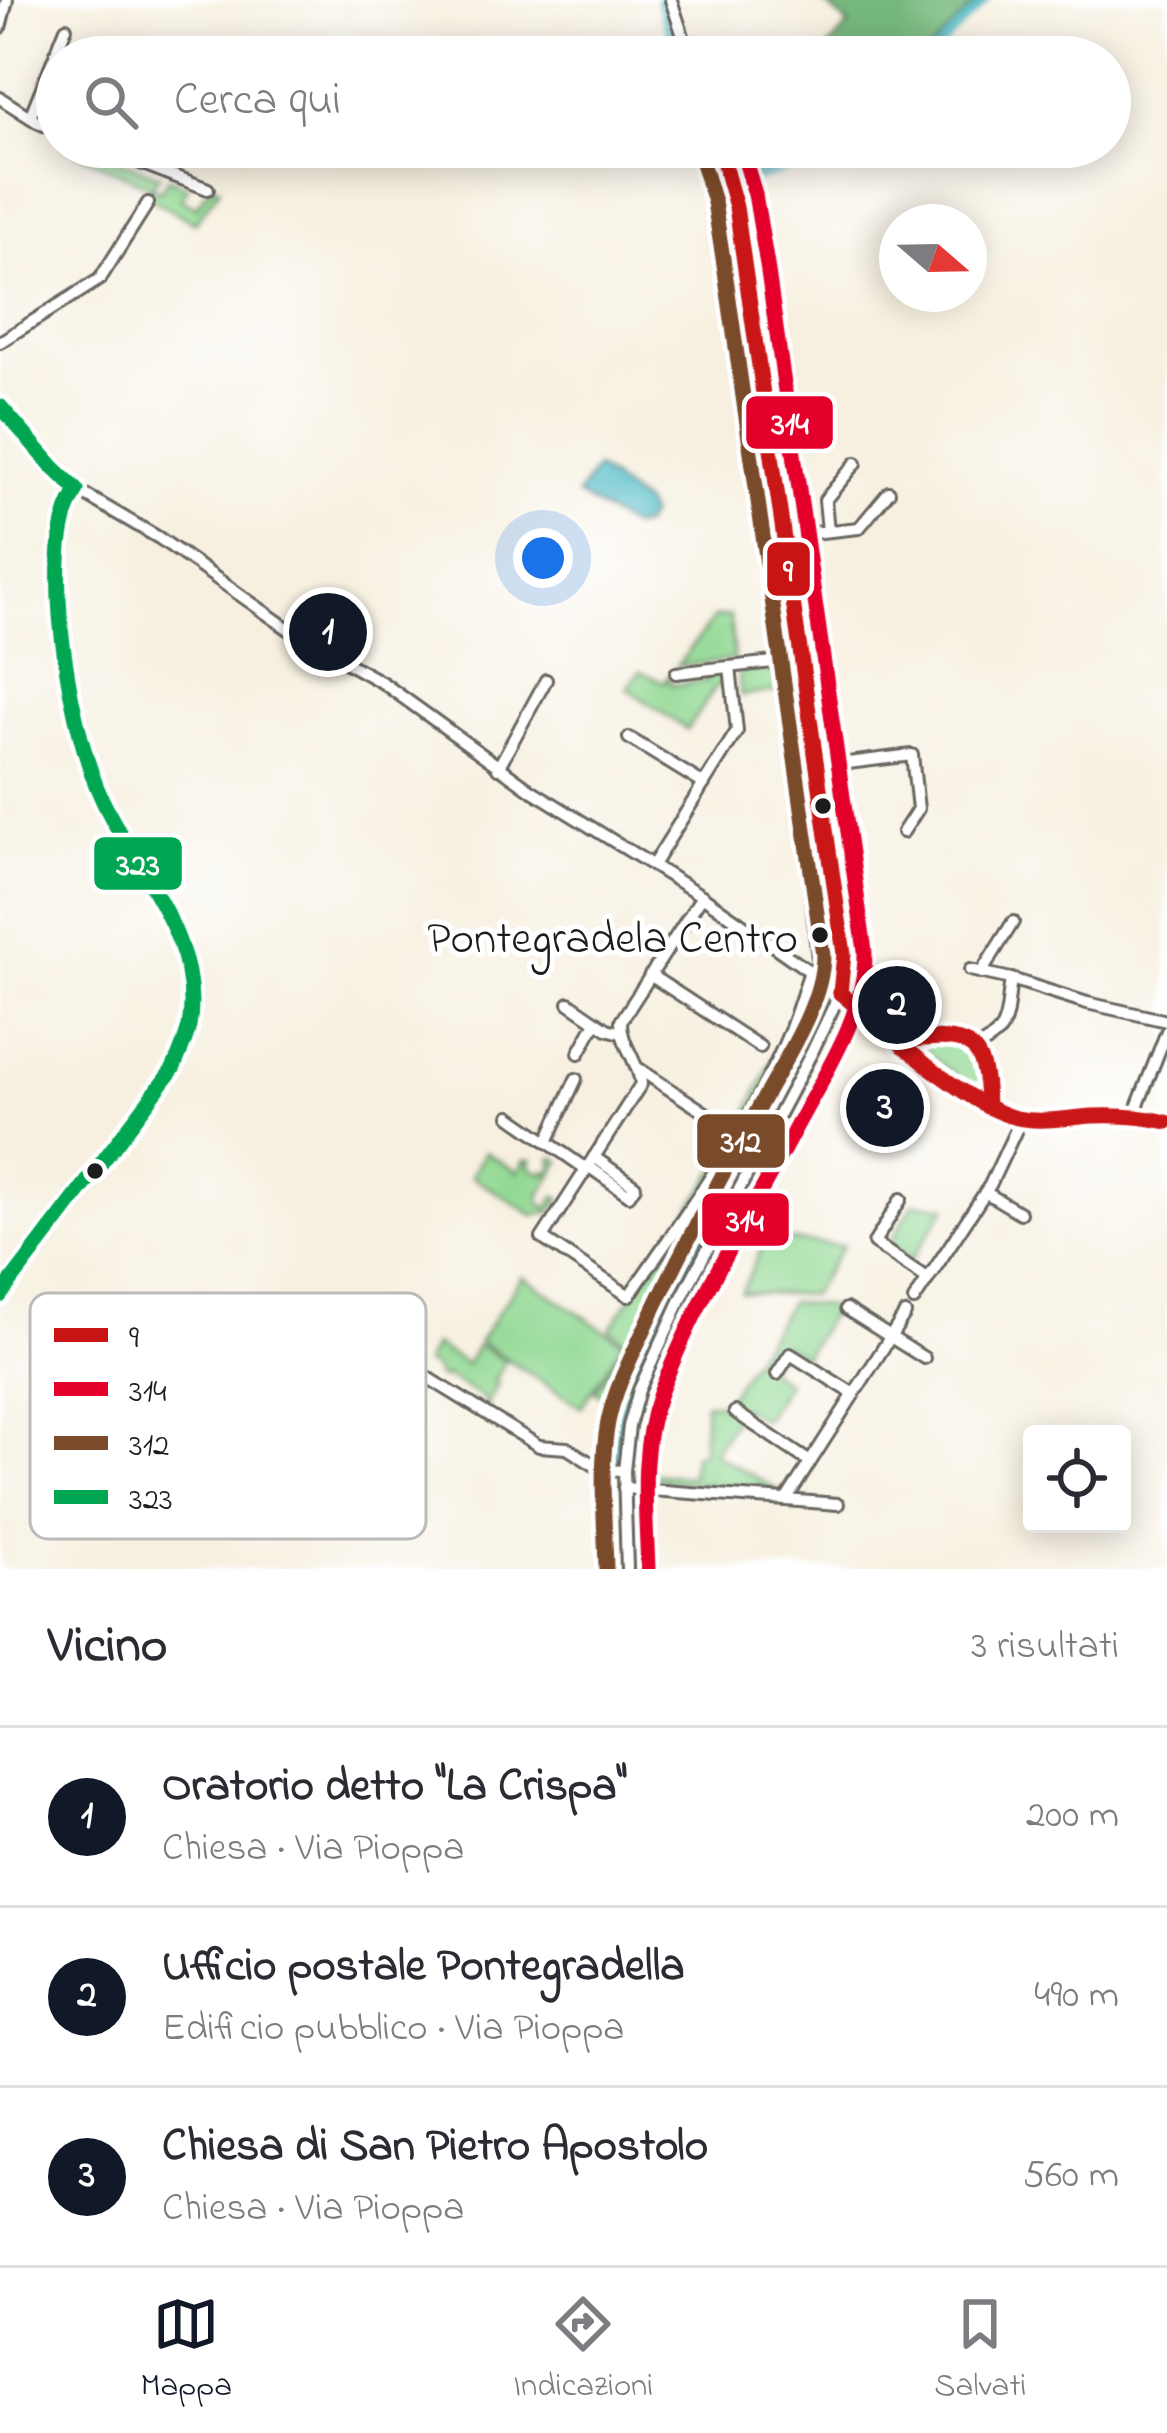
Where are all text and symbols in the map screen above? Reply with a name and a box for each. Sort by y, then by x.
search box [36,36,1131,168]
icon: search [78,69,144,135]
text: Cerca qui [174,69,341,135]
north arrow [879,204,987,312]
line badge: 314 [744,394,835,451]
text: 314 [770,402,809,450]
your location [513,528,573,588]
line badge: 9 [765,540,812,598]
text: 9 [782,549,794,597]
pin: 1 [289,587,367,677]
unlabelled marker [812,795,834,817]
line badge: 323 [92,835,184,892]
text: 323 [115,843,160,891]
place label: Pontegradela Centro [427,908,798,975]
marker: Pontegradela Centro [809,924,831,946]
pin: 2 [858,960,936,1050]
pin: 3 [846,1063,924,1153]
line badge: 312 [695,1112,787,1170]
text: 312 [720,1120,762,1168]
unlabelled marker [84,1160,106,1182]
line badge: 314 [700,1191,791,1248]
text: 314 [725,1199,764,1247]
legend [30,1293,426,1539]
text: 9 [129,1315,139,1363]
text: 314 [129,1369,167,1417]
text: 312 [129,1423,170,1471]
map controls [1023,1425,1131,1533]
button: locate [1023,1425,1131,1533]
text: 323 [129,1477,173,1525]
text: Vicino [48,1610,167,1685]
text: 3 risultati [971,1619,1119,1676]
text: Oratorio detto "La Crispa" [162,1755,627,1821]
text: 1 [81,1788,93,1845]
text: 200 m [1026,1788,1119,1845]
text: Chiesa · Via Pioppa [162,1821,464,1878]
text: Ufficio postale Pontegradella [162,1935,685,2001]
text: 2 [77,1968,97,2025]
text: 490 m [1034,1968,1119,2025]
text: Edificio pubblico · Via Pioppa [162,2001,624,2058]
text: Chiesa di San Pietro Apostolo [162,2115,708,2181]
text: 3 [79,2148,95,2205]
text: 560 m [1023,2148,1119,2205]
text: Chiesa · Via Pioppa [162,2181,464,2238]
tab: Mappa [141,2291,232,2411]
tab: Indicazioni [513,2291,653,2411]
tab: Salvati [934,2291,1026,2411]

